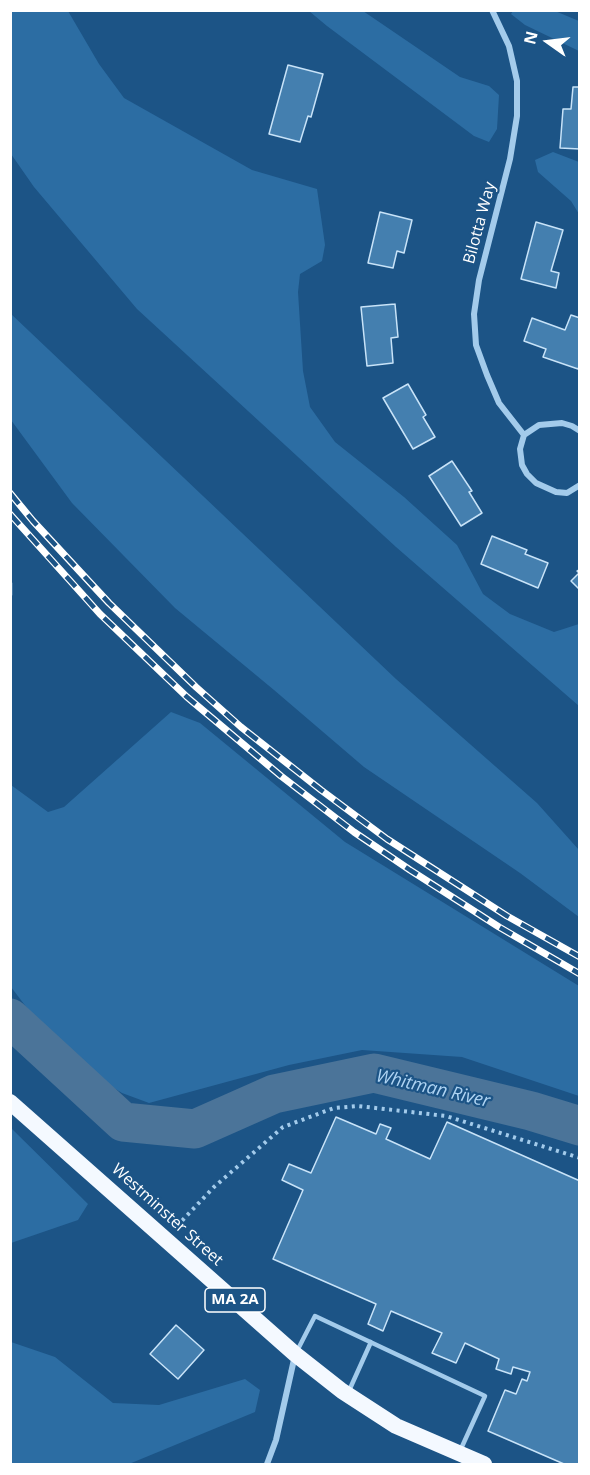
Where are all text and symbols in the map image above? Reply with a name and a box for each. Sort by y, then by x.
north arrow [518,12,578,72]
text: N [518,29,543,47]
street label: Bilotta Way [460,180,500,266]
water label: Whitman River [374,1065,492,1113]
street label: Westminster Street [107,1160,227,1270]
road number: MA 2A [205,1288,265,1312]

